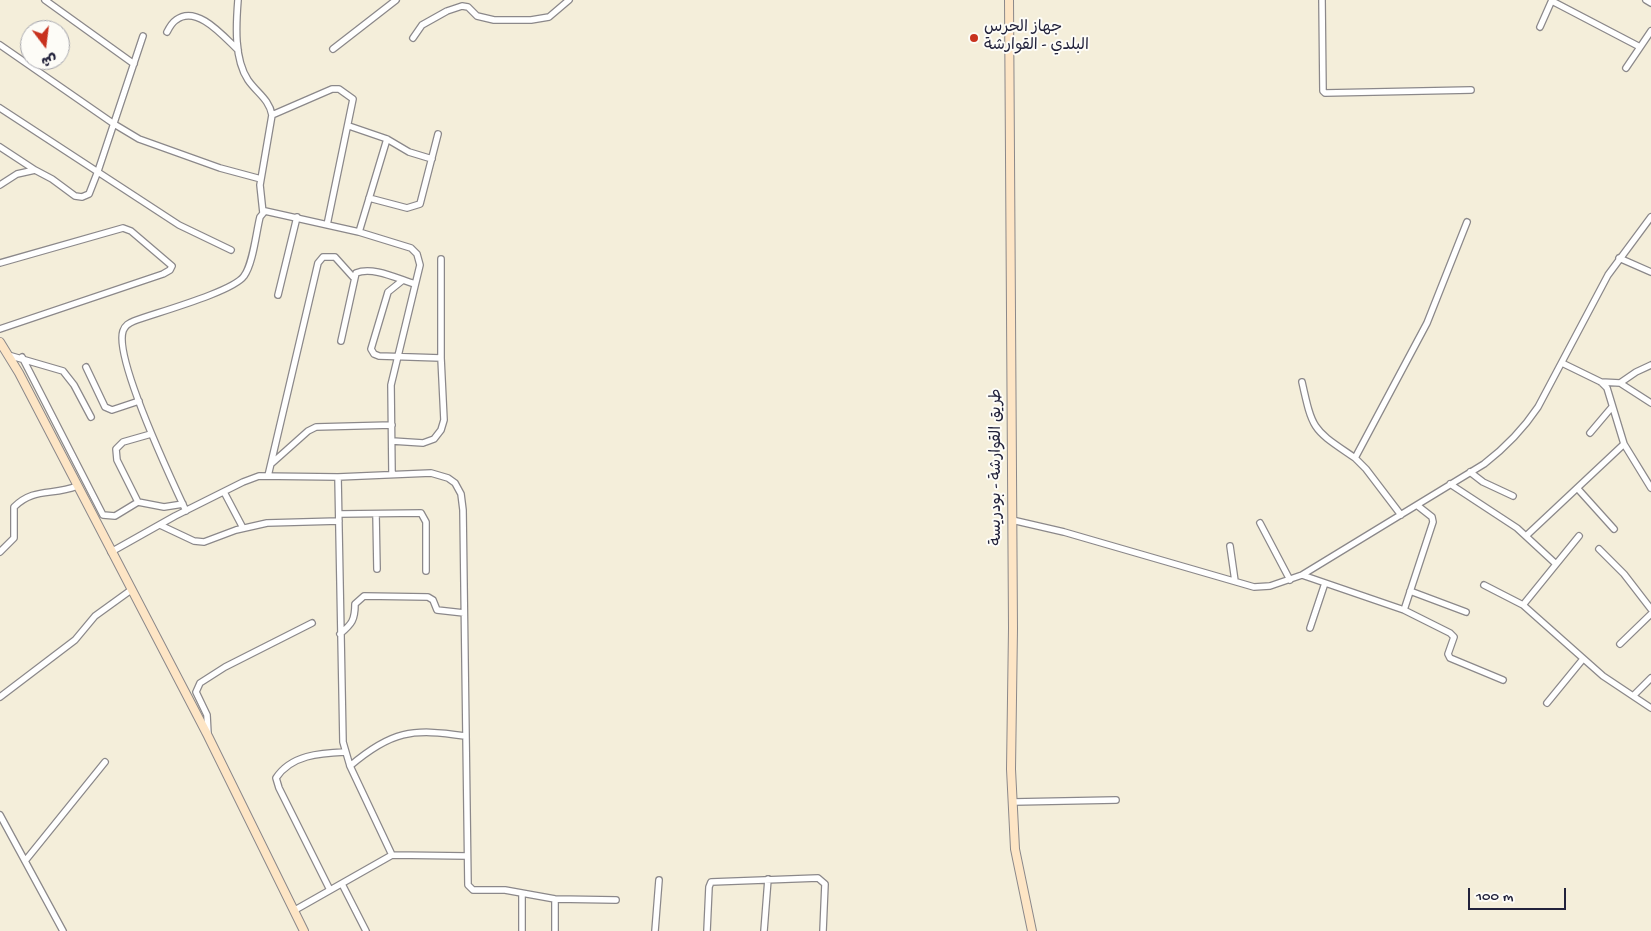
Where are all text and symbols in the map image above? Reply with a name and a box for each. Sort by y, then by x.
place label: جهاز الحرس البلدي - القوارشة [984,19,1089,57]
north arrow [20,20,70,70]
marker: جهاز الحرس البلدي - القوارشة [968,32,980,44]
text: ش [39,49,58,69]
street label: طريق القوارشة - بودريسة [988,389,1008,545]
scale bar [1471,878,1568,910]
text: 100 m [1476,888,1513,906]

